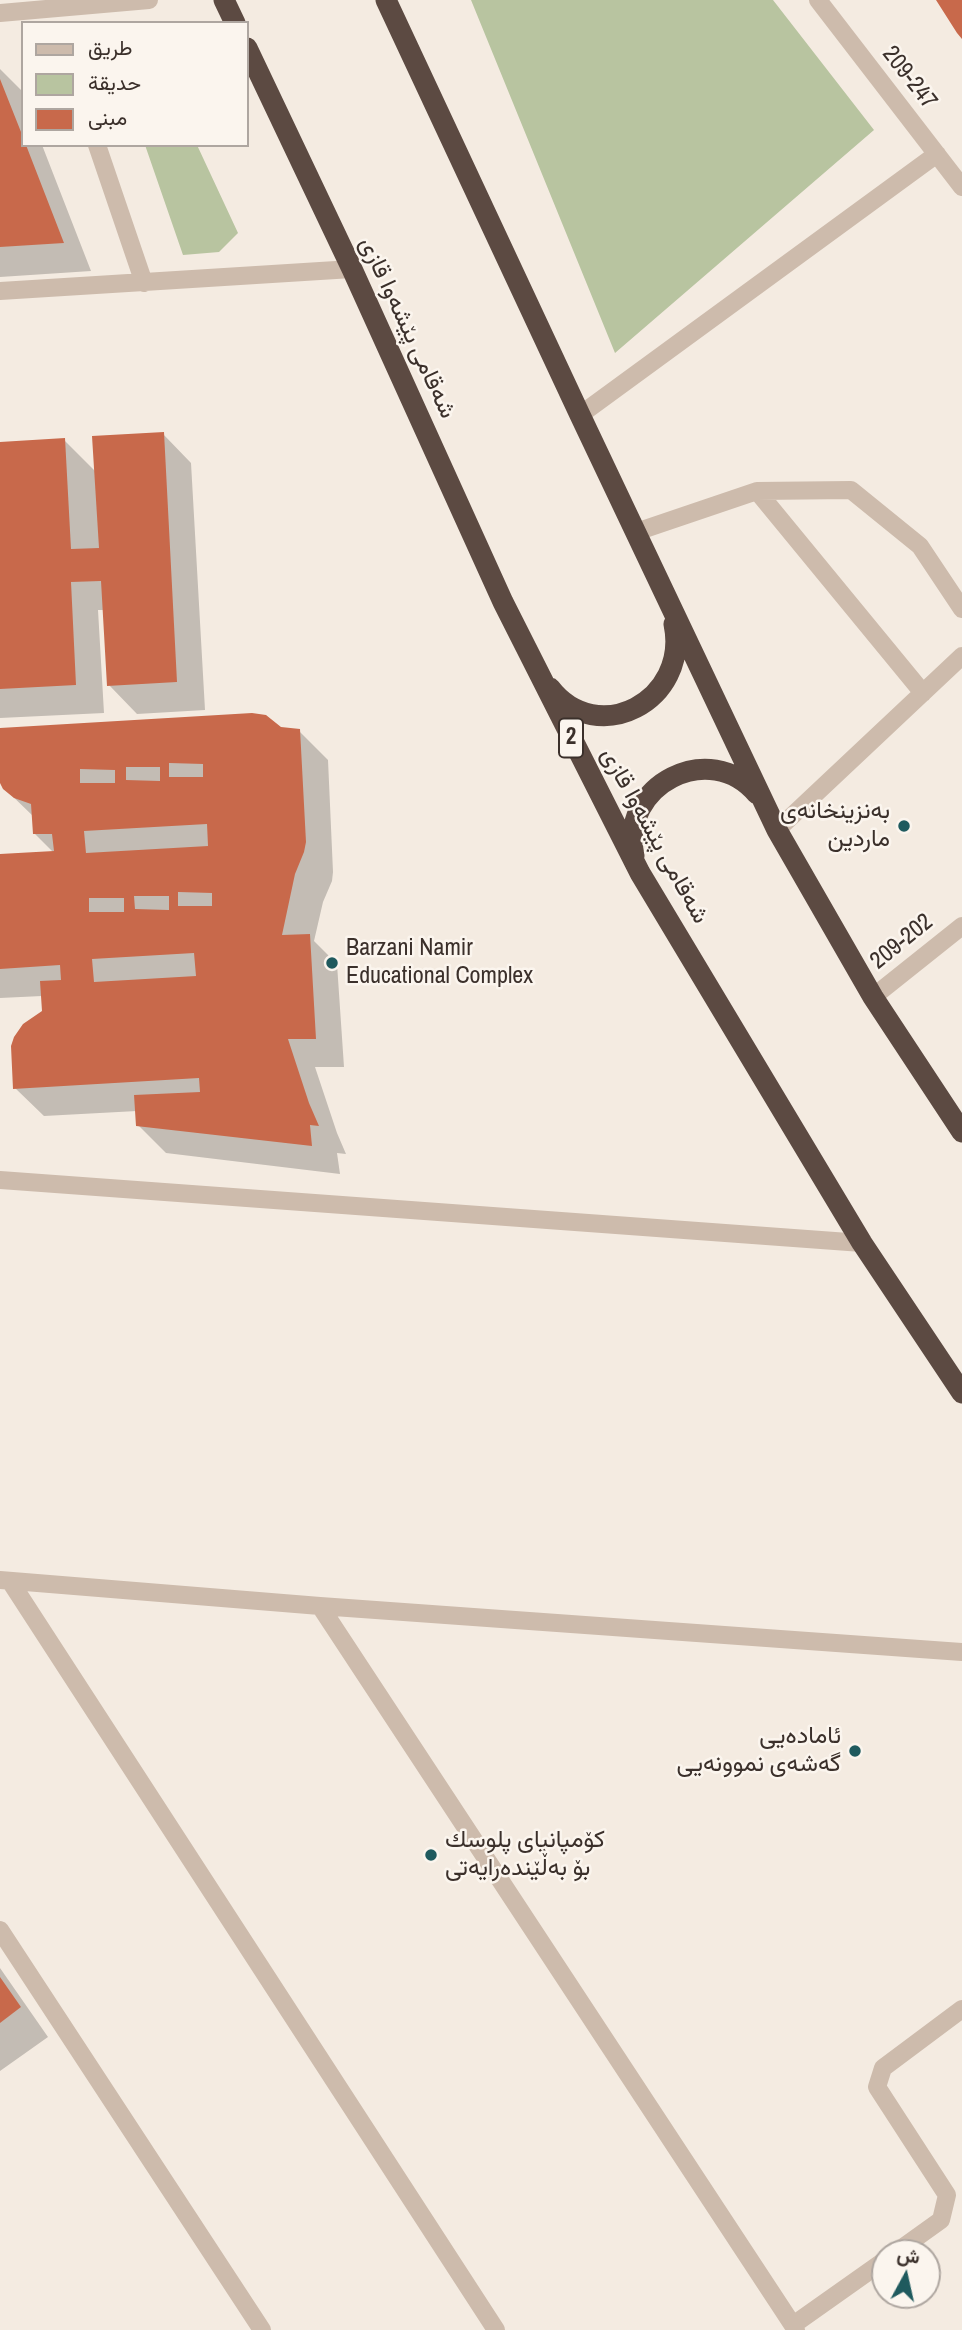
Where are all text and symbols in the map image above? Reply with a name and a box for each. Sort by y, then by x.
legend [21,21,248,147]
text: طريق [88,33,133,62]
street label: 209-247 [875,41,943,115]
text: حديقة [88,68,141,97]
text: مبنى [88,103,127,132]
street label: شەقامی پێشەوا قازی [352,233,462,423]
road number: 2 [559,718,583,758]
street label: شەقامی پێشەوا قازی [594,743,714,929]
place label: بەنزینخانەی ماردین [780,798,890,854]
marker: بەنزینخانەی ماردین [896,818,912,834]
street label: 209-202 [865,908,939,976]
place label: Barzani Namir Educational Complex [346,935,533,991]
marker: Barzani Namir Educational Complex [324,955,340,971]
place label: ئامادەیی گەشەی نموونەیی [677,1723,841,1779]
marker: ئامادەیی گەشەی نموونەیی [847,1743,863,1759]
place label: کۆمپانیای پلوسك بۆ بەڵێندەرایەتی [445,1827,605,1883]
marker: کۆمپانیای پلوسك بۆ بەڵێندەرایەتی [423,1847,439,1863]
north arrow [871,2239,941,2309]
text: ش [896,2241,922,2270]

